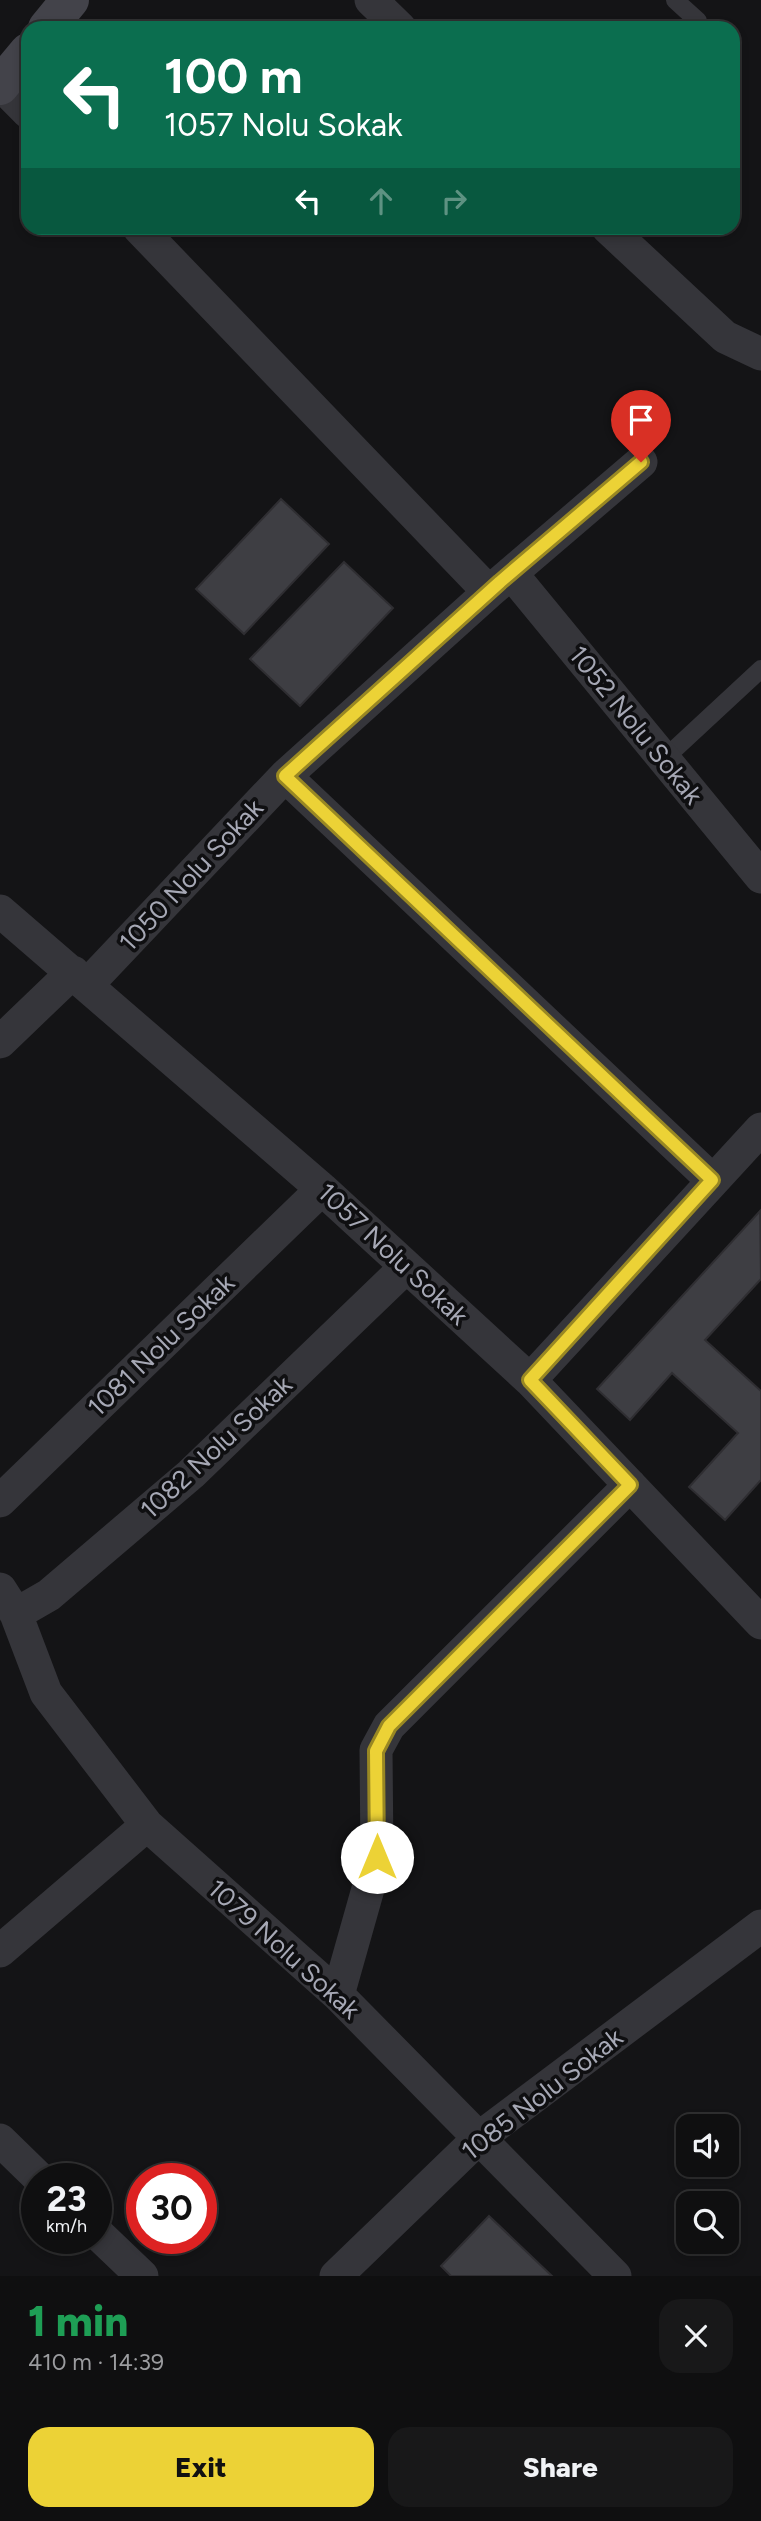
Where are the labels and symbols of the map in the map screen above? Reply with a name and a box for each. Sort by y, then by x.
pin [611,390,671,462]
street label: 1052 Nolu Sokak [562,639,710,811]
street label: 1050 Nolu Sokak [112,792,270,958]
street label: 1057 Nolu Sokak [311,1176,475,1332]
street label: 1081 Nolu Sokak [81,1267,241,1423]
street label: 1082 Nolu Sokak [134,1368,299,1525]
position arrow [340,1820,414,1894]
street label: 1079 Nolu Sokak [201,1872,367,2026]
street label: 1085 Nolu Sokak [455,2021,629,2167]
speed limit sign: 30 [126,2163,217,2254]

